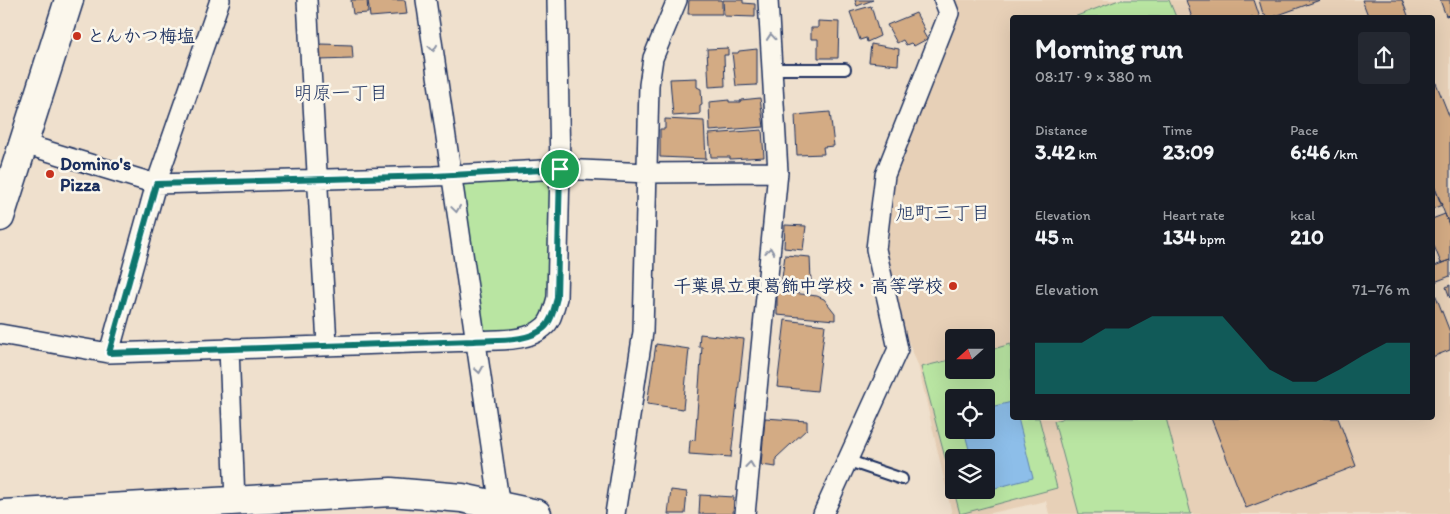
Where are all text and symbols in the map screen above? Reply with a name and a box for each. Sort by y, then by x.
place label: とんかつ梅塩 [87,25,195,47]
marker: とんかつ梅塩 [71,30,83,42]
text: Morning run [1035,31,1183,65]
button: share [1358,32,1410,84]
one-way arrow [765,33,776,41]
one-way arrow [427,45,438,53]
text: 08:17 · 9 × 380 m [1035,67,1152,86]
district label: 明原一丁目 [293,81,389,104]
text: Distance [1035,122,1087,139]
text: Time [1163,122,1193,139]
text: Pace [1290,122,1318,139]
text: 3.42 [1035,139,1075,164]
text: 23:09 [1163,139,1214,164]
text: 6:46 [1290,139,1330,164]
text: km [1075,146,1097,163]
text: /km [1330,146,1358,163]
pin [539,148,581,190]
place label: Domino's Pizza [60,153,131,196]
icon: arrive [546,155,574,183]
marker: Domino's Pizza [44,168,56,180]
district label: 旭町三丁目 [895,201,991,224]
one-way arrow [450,205,461,213]
text: Elevation [1035,207,1091,224]
text: Heart rate [1163,207,1225,224]
text: kcal [1290,207,1315,224]
text: 45 [1035,224,1059,249]
text: 134 [1163,224,1196,249]
text: 210 [1290,224,1324,249]
text: m [1059,231,1074,248]
text: bpm [1196,231,1226,248]
one-way arrow [765,247,776,255]
place label: 千葉県立東葛飾中学校・高等学校 [673,275,943,297]
marker: 千葉県立東葛飾中学校・高等学校 [947,280,959,292]
text: Elevation [1035,280,1099,299]
text: 71–76 m [1352,280,1410,299]
north arrow [945,329,995,379]
map controls [945,329,995,499]
one-way arrow [473,366,483,374]
button: locate [945,389,995,439]
button: layers [945,449,995,499]
one-way arrow [744,461,755,469]

